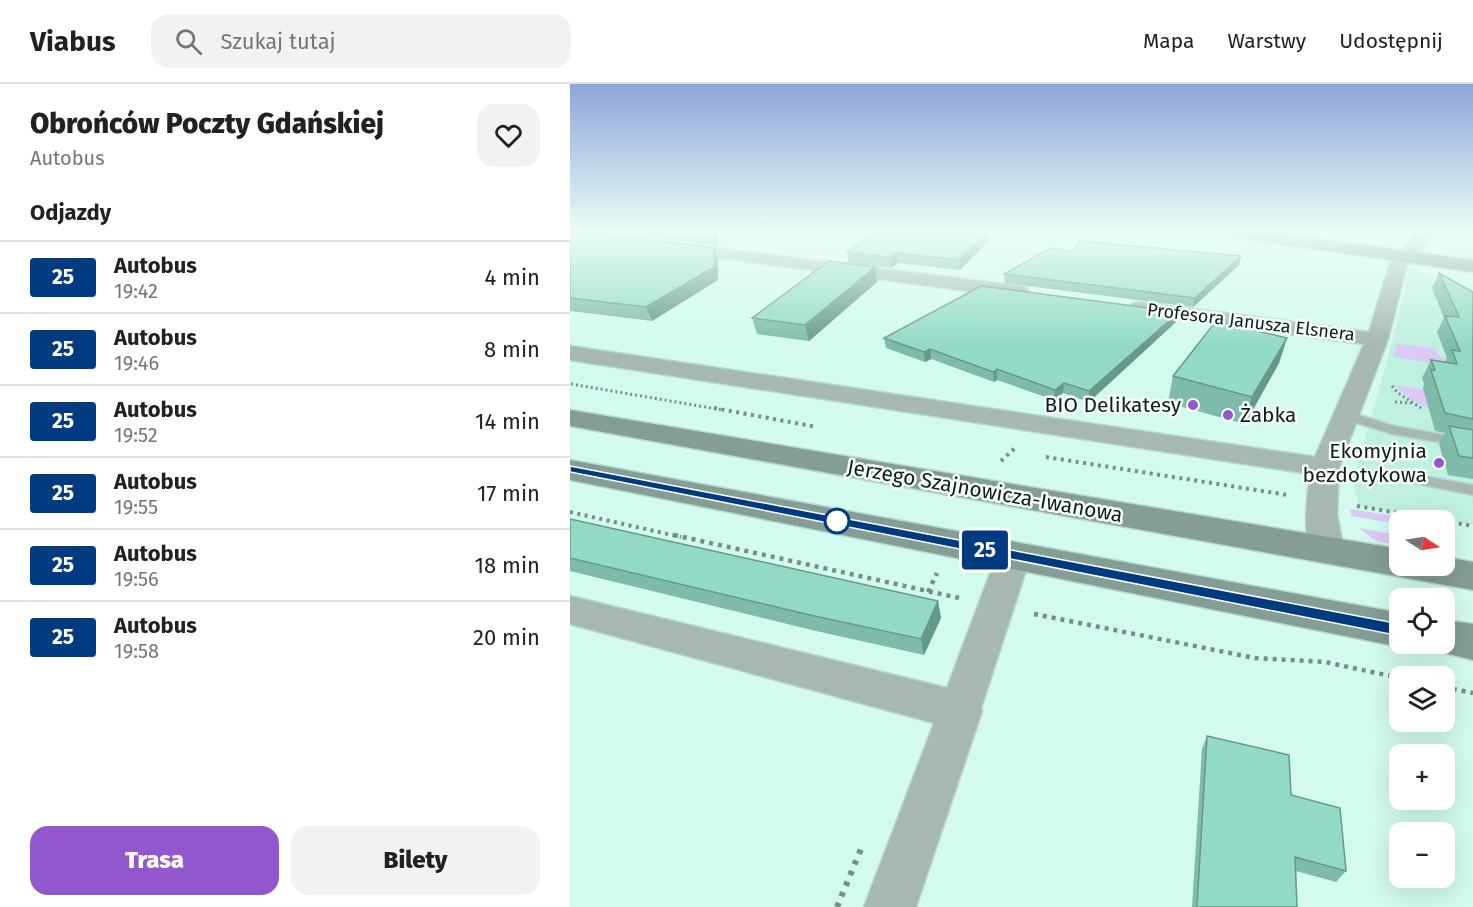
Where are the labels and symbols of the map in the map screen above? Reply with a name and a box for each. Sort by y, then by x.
street label: Profesora Janusza Elsnera [1146,298,1356,346]
place label: BIO Delikatesy [1045,392,1182,418]
marker: BIO Delikatesy [1186,398,1200,412]
place label: Żabka [1240,402,1296,428]
marker: Żabka [1221,408,1235,422]
place label: Ekomyjnia bezdotykowa [1303,438,1427,488]
street label: Jerzego Szajnowicza-Iwanowa [845,454,1125,528]
marker: Ekomyjnia bezdotykowa [1432,456,1446,470]
unlabelled marker [824,508,850,534]
north arrow [1389,510,1455,576]
line badge: 25 [958,530,1012,570]

